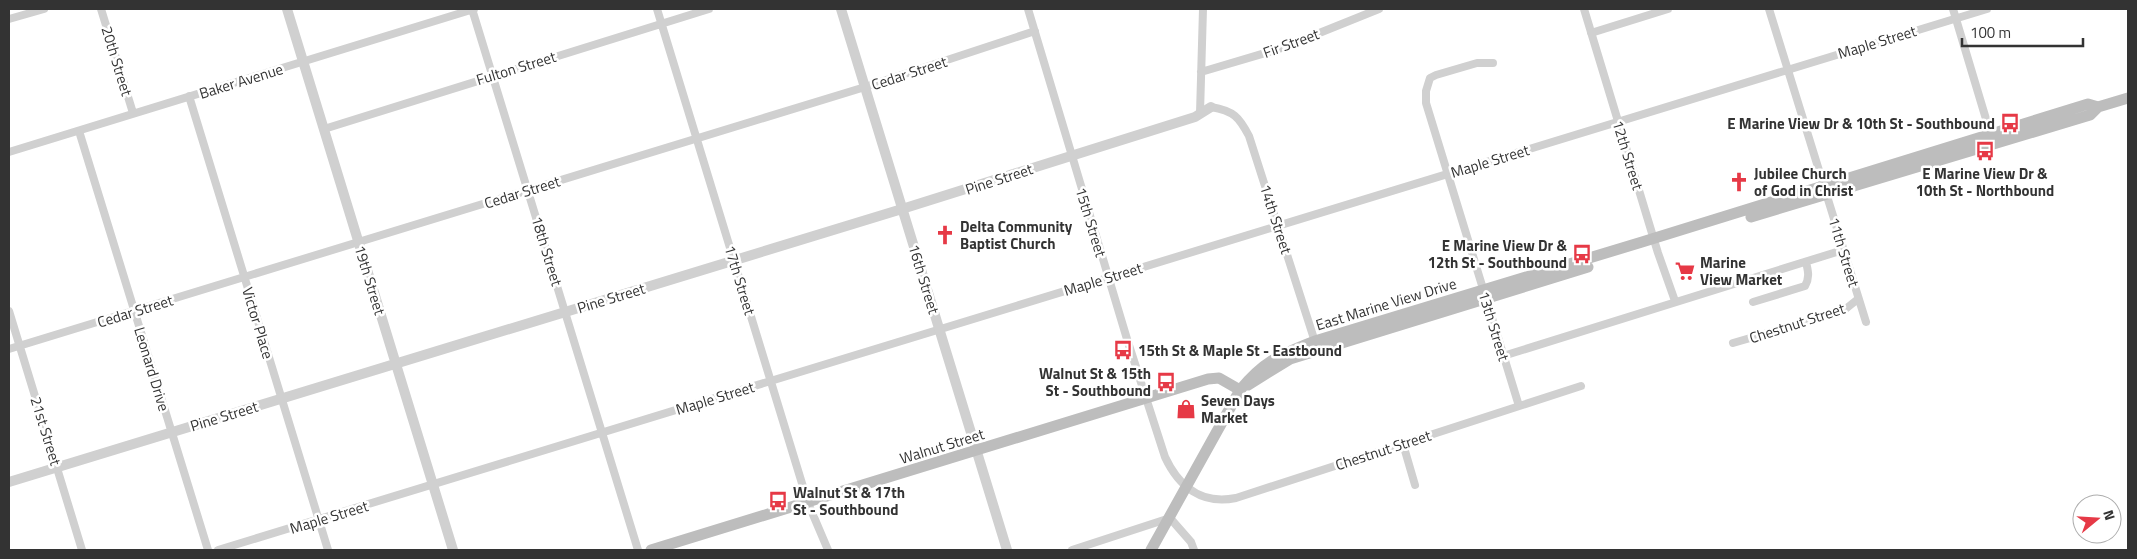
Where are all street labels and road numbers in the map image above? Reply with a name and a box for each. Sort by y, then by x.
street label: Maple Street [1835,19,1920,65]
street label: Fir Street [1260,22,1323,64]
street label: 20th Street [95,23,139,100]
street label: Fulton Street [473,45,559,91]
street label: Cedar Street [868,50,950,96]
street label: Baker Avenue [196,57,286,105]
street label: 12th Street [1606,117,1650,194]
street label: Maple Street [1448,138,1533,184]
street label: Pine Street [962,157,1036,201]
street label: Cedar Street [481,169,563,214]
street label: 14th Street [1254,181,1298,258]
street label: 15th Street [1069,184,1113,261]
street label: 18th Street [525,213,569,290]
street label: 11th Street [1822,214,1866,291]
street label: 16th Street [902,241,946,318]
street label: 19th Street [348,242,392,319]
street label: 17th Street [718,242,762,319]
street label: Maple Street [1061,256,1146,302]
street label: East Marine View Drive [1313,272,1459,336]
street label: Pine Street [574,277,648,319]
street label: Victor Place [236,284,280,362]
street label: Cedar Street [94,288,176,333]
street label: 13th Street [1472,288,1516,365]
street label: Chestnut Street [1746,296,1848,349]
street label: Leonard Drive [128,324,176,414]
street label: Maple Street [673,375,758,421]
street label: 21st Street [25,394,68,469]
street label: Pine Street [187,395,261,437]
street label: Walnut Street [897,422,988,470]
street label: Chestnut Street [1332,423,1434,476]
street label: Maple Street [287,494,372,540]

